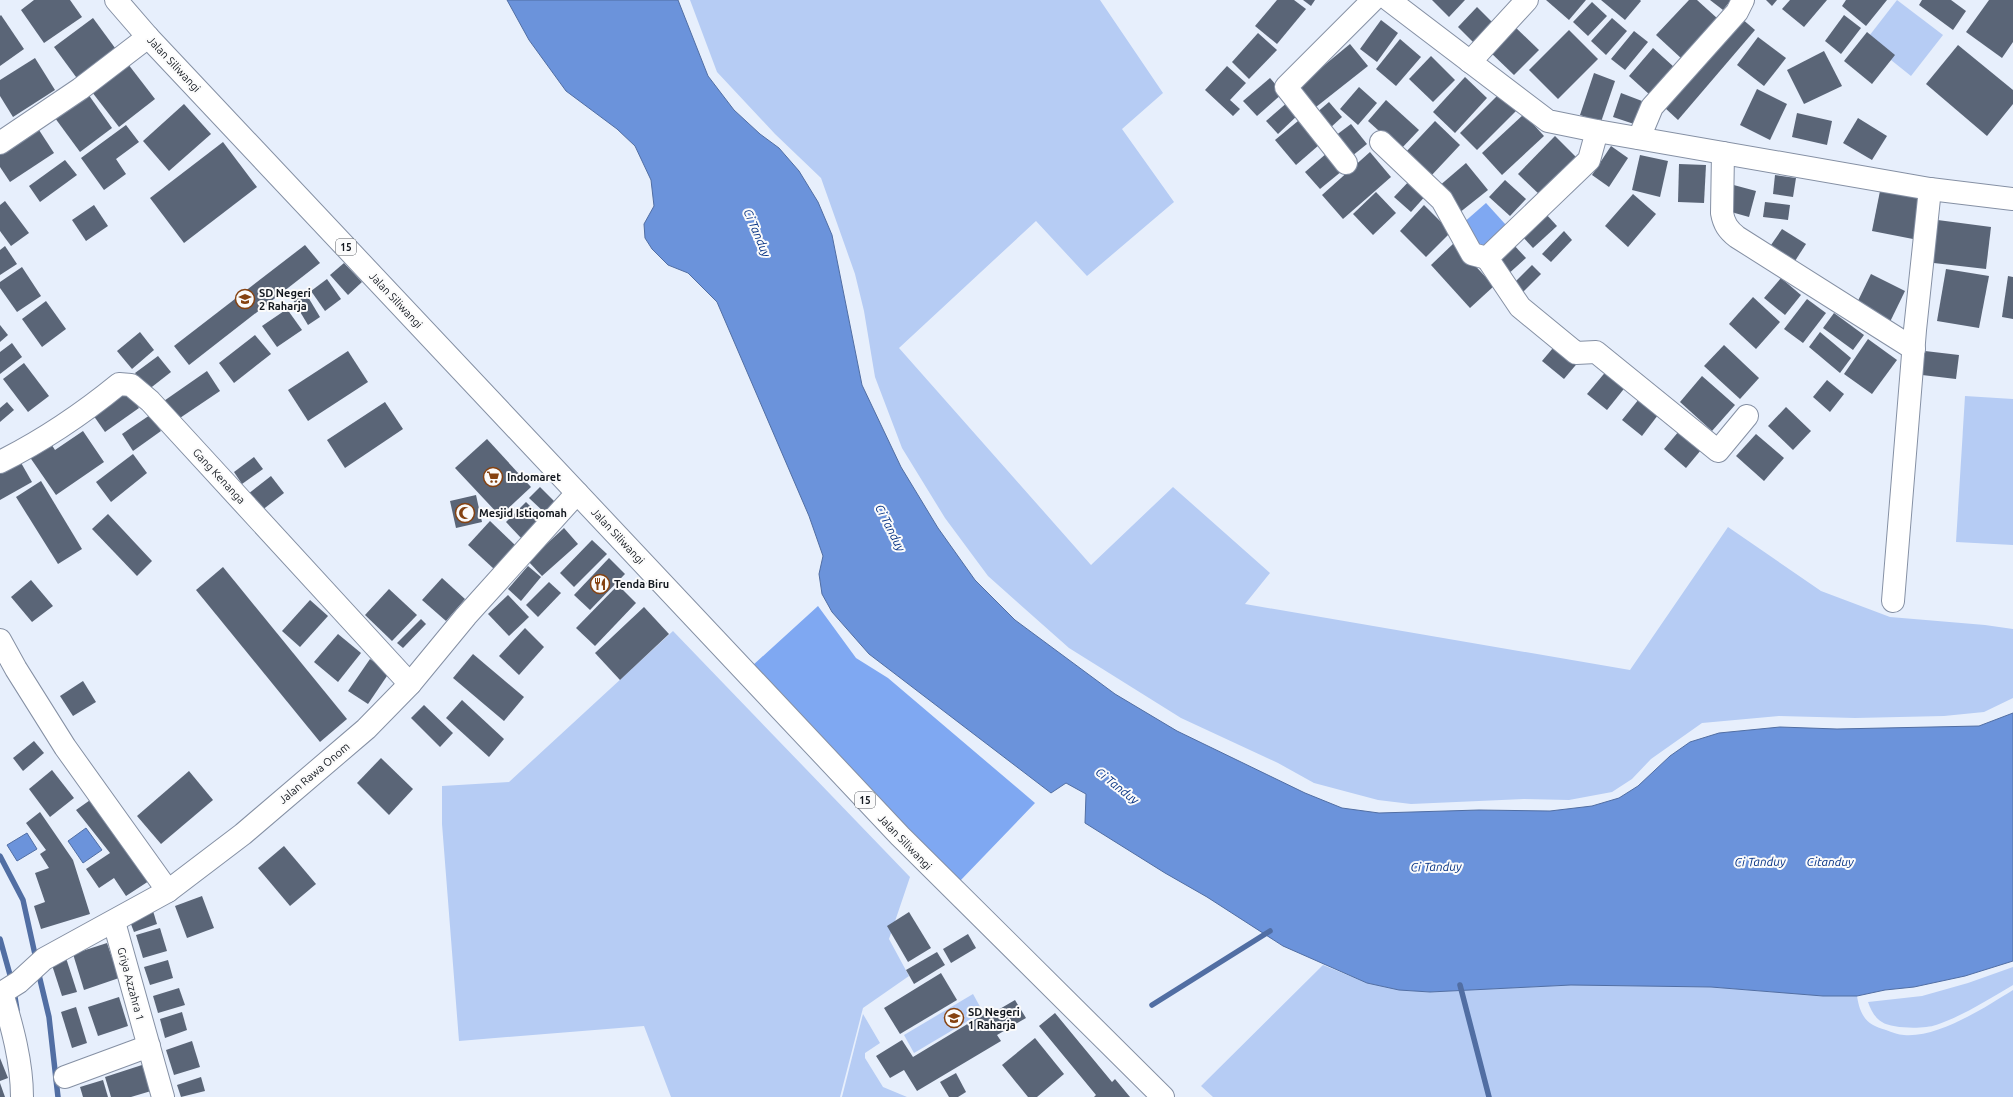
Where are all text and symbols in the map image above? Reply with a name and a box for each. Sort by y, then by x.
street label: Jalan Siliwangi [145,34,203,94]
water label: Ci Tanduy [742,207,774,259]
road number: 15 [336,239,356,255]
street label: Jalan Siliwangi [367,270,425,330]
place label: SD Negeri 2 Raharja [259,287,311,312]
school or university icon: SD Negeri 2 Raharja [234,288,256,310]
street label: Gang Kenanga [190,446,248,506]
supermarket icon: Indomaret [482,466,504,488]
place label: Indomaret [507,471,561,483]
mosque icon: Mesjid Istiqomah [454,502,476,524]
water label: Ci Tanduy [873,502,908,554]
street label: Jalan Siliwangi [589,506,647,566]
place label: Mesjid Istiqomah [479,507,567,519]
restaurant icon: Tenda Biru [589,573,611,595]
place label: Tenda Biru [614,578,669,590]
street label: Jalan Rawa Onom [276,740,352,806]
water label: Ci Tanduy [1093,765,1142,807]
road number: 15 [855,792,875,808]
street label: Jalan Siliwangi [876,812,934,872]
water label: Ci Tanduy [1734,855,1786,868]
water label: Citanduy [1806,855,1854,868]
water label: Ci Tanduy [1410,860,1462,873]
street label: Griya Azzahra 1 [115,946,147,1022]
place label: SD Negeri 1 Raharja [968,1006,1020,1031]
school or university icon: SD Negeri 1 Raharja [943,1007,965,1029]

